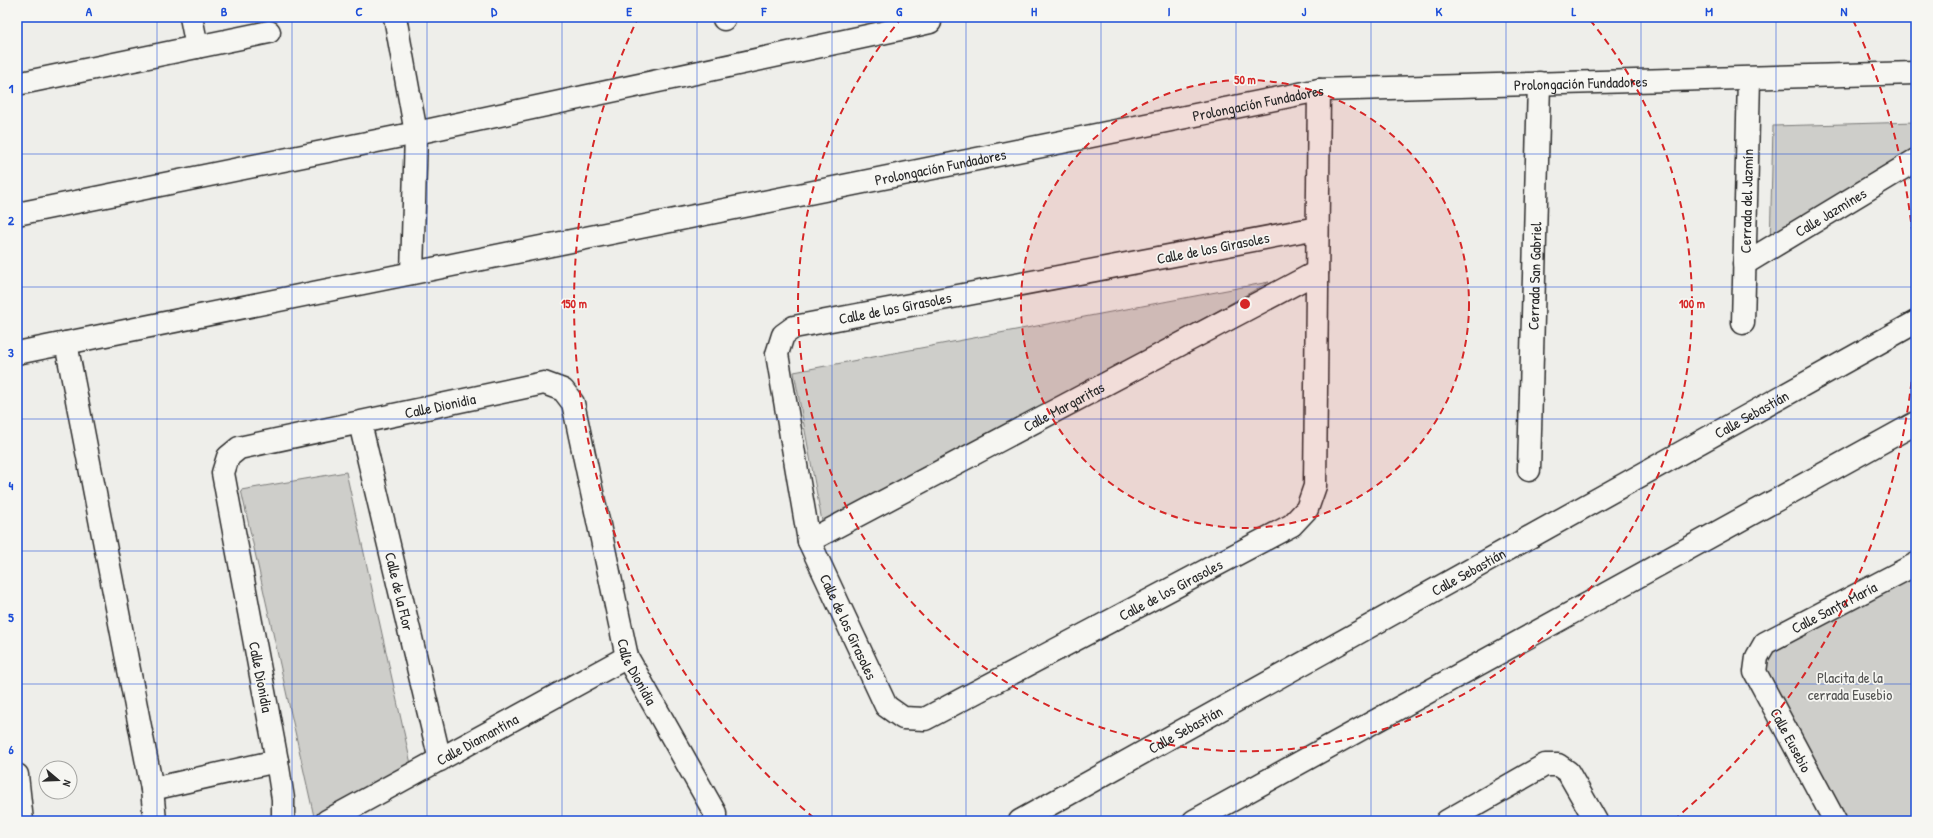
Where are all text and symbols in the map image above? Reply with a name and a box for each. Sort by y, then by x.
text: A [86,2,93,20]
text: B [221,2,228,20]
text: C [355,2,363,20]
text: D [491,2,498,20]
text: E [626,2,632,20]
text: F [761,2,768,20]
text: G [896,2,903,20]
text: H [1031,2,1037,20]
text: I [1167,2,1171,20]
text: J [1302,2,1307,20]
text: K [1436,2,1443,20]
text: L [1572,2,1577,20]
text: M [1705,2,1713,20]
text: N [1841,2,1848,20]
street label: Prolongación Fundadores [1514,70,1648,95]
text: 50 m [1234,71,1256,88]
text: 1 [9,79,14,97]
street label: Prolongación Fundadores [1190,79,1324,126]
street label: Prolongación Fundadores [873,143,1008,190]
street label: Cerrada del Jazmín [1734,148,1758,253]
street label: Calle Jazmínes [1791,182,1870,241]
text: 2 [8,211,15,229]
street label: Cerrada San Gabriel [1522,222,1546,330]
street label: Calle de los Girasoles [1155,227,1271,269]
street label: Calle de los Girasoles [837,287,953,329]
text: 150 m [561,295,587,312]
text: 100 m [1679,295,1705,312]
centre of rings [1238,297,1252,311]
text: 3 [8,343,14,361]
street label: Calle Margaritas [1019,376,1108,436]
street label: Calle Sebastián [1710,385,1792,443]
street label: Calle Dionidia [403,387,477,423]
text: 4 [9,476,14,494]
street label: Calle Sebastián [1427,542,1509,601]
street label: Calle de la Flor [380,550,419,633]
street label: Calle de los Girasoles [1115,553,1226,625]
street label: Calle de los Girasoles [815,570,883,683]
street label: Calle Santa María [1787,576,1880,638]
text: 5 [8,608,14,626]
street label: Calle Dionidia [613,637,662,709]
street label: Calle Dionidia [244,640,278,714]
park label: Placita de la cerrada Eusebio [1808,667,1892,705]
street label: Calle Sebastián [1144,700,1226,758]
street label: Calle Eusebio [1765,704,1817,776]
street label: Calle Diamantina [432,708,522,770]
text: 6 [8,740,14,758]
north arrow [38,760,78,800]
text: N [60,778,75,788]

